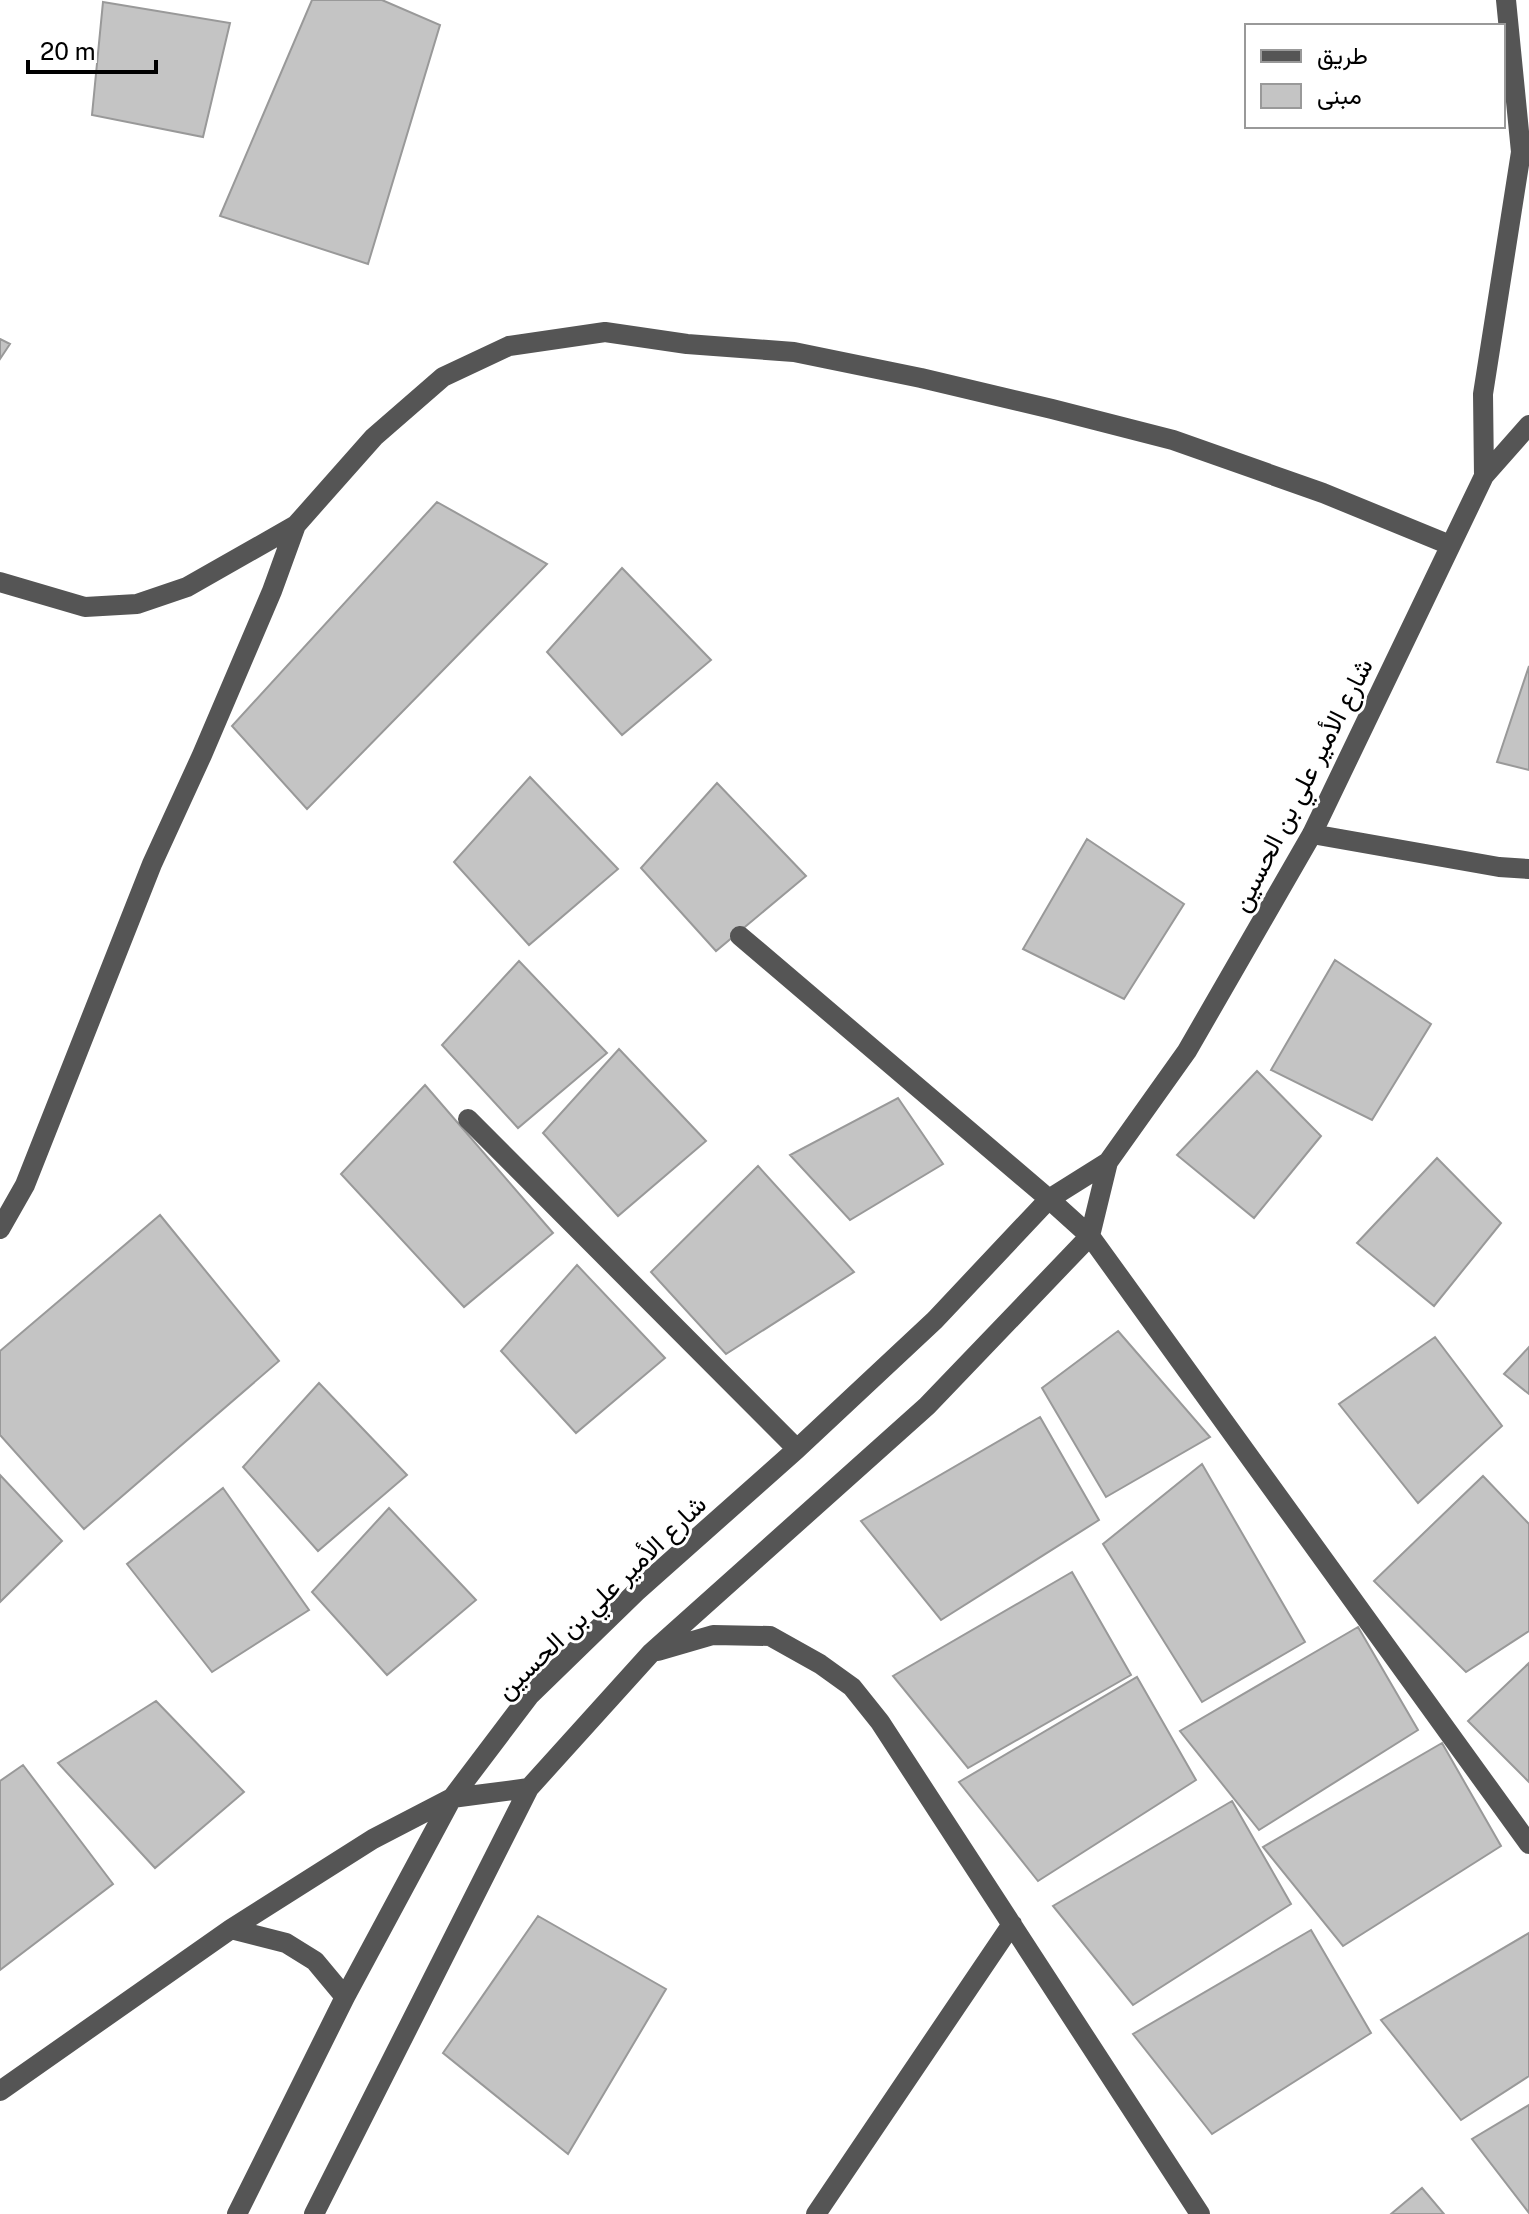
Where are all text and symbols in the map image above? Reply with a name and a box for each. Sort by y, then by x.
scale bar [28,24,156,74]
legend [1245,24,1505,128]
text: 20 m [40,37,96,65]
text: طريق [1317,41,1368,71]
text: مبنى [1317,81,1362,110]
street label: شارع الأمير علي بن الحسين [1224,653,1384,919]
street label: شارع الأمير علي بن الحسين [489,1488,716,1709]

